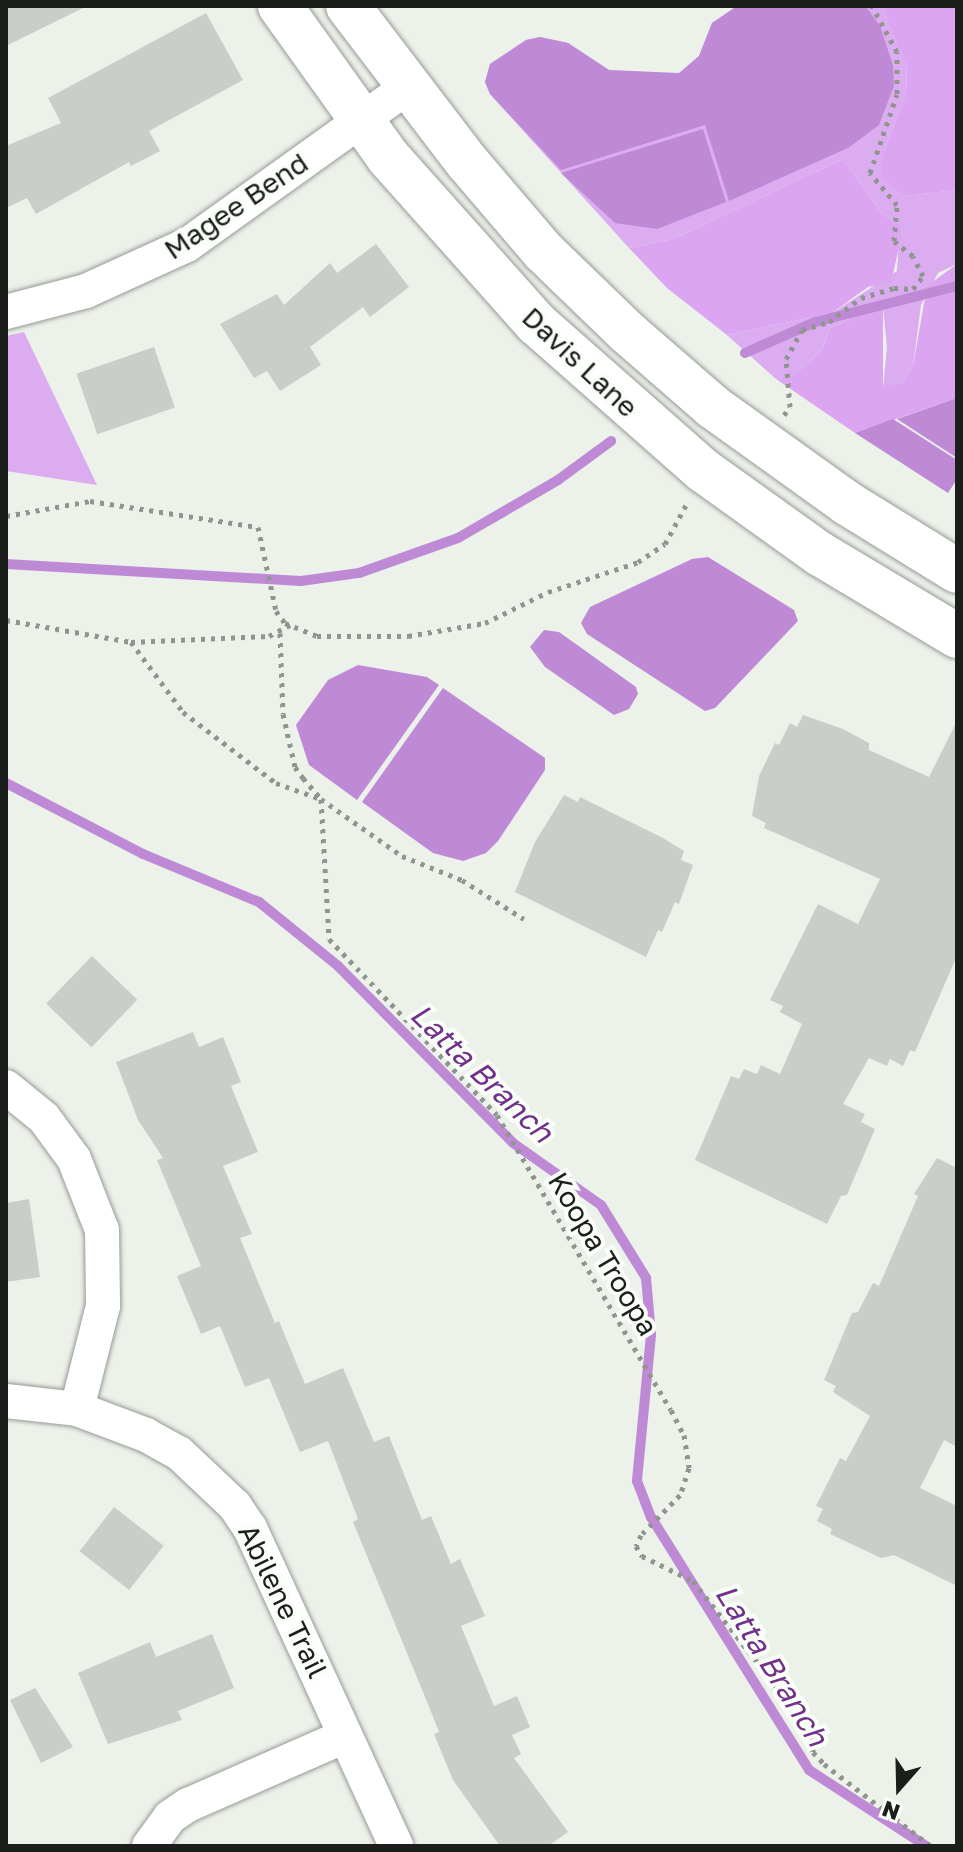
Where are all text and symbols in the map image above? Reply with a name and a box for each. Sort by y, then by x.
street label: Magee Bend [158,146,314,266]
street label: Davis Lane [515,300,645,424]
water label: Latta Branch [403,996,561,1150]
street label: Koopa Troopa [541,1166,665,1342]
street label: Abilene Trail [231,1519,335,1683]
water label: Latta Branch [708,1577,836,1753]
north arrow [859,1748,939,1828]
text: N [878,1795,903,1827]

